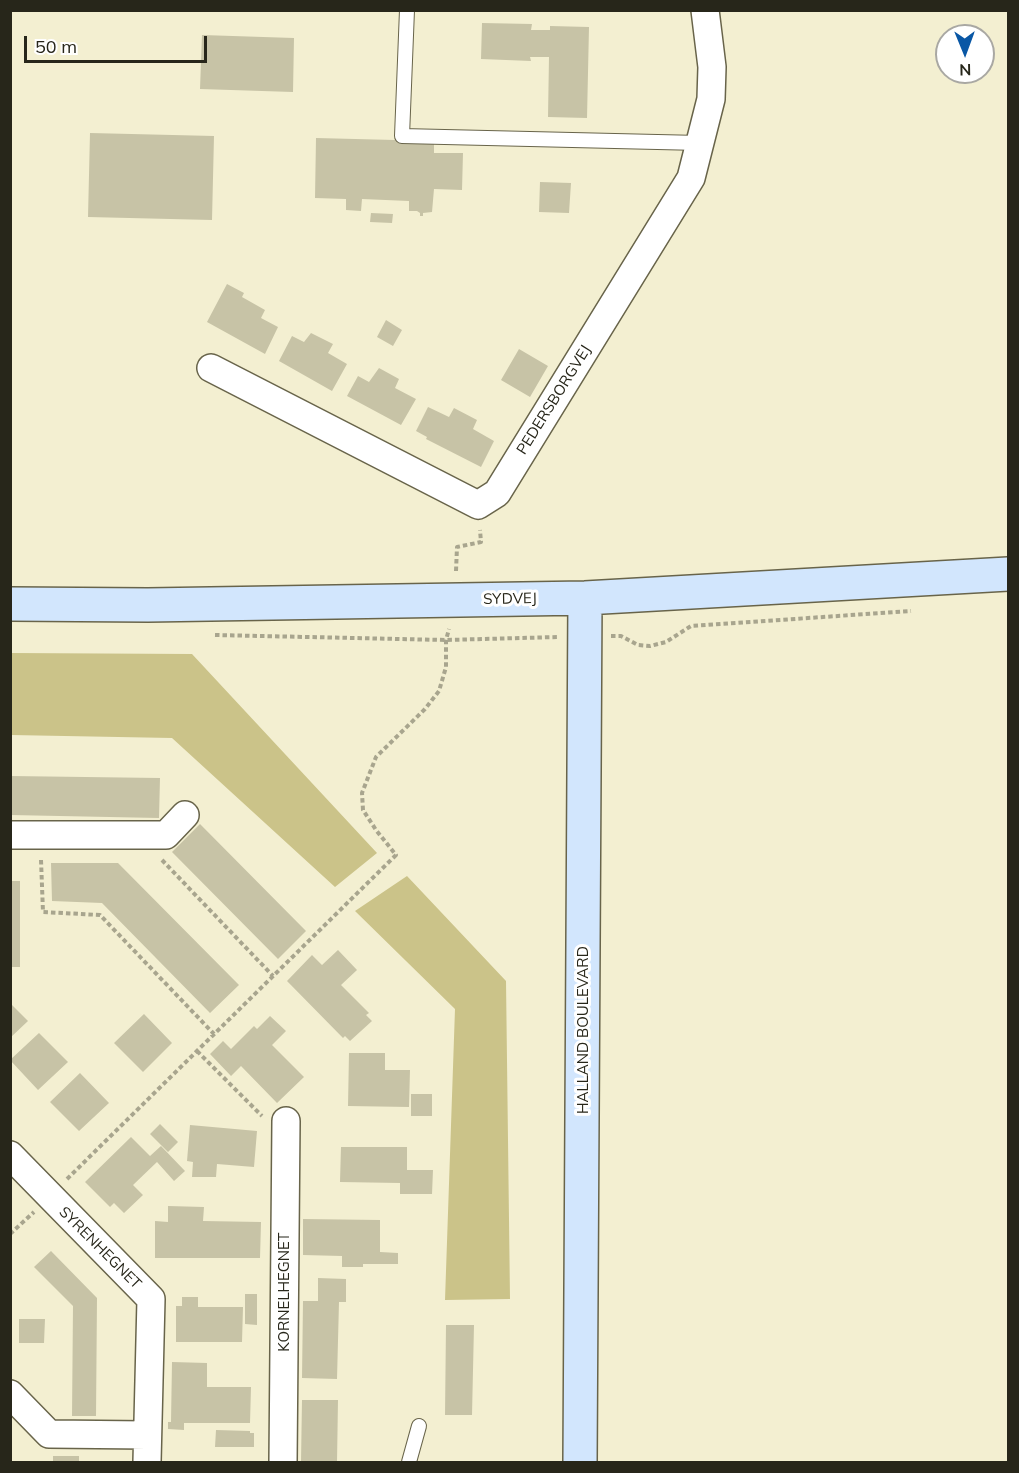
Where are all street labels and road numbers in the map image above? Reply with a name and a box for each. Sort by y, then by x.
street label: PEDERSBORGVEJ [513,342,595,458]
street label: SYDVEJ [483,590,537,608]
street label: HALLAND BOULEVARD [574,946,592,1114]
street label: SYRENHEGNET [55,1203,145,1293]
street label: KORNELHEGNET [275,1232,293,1352]

